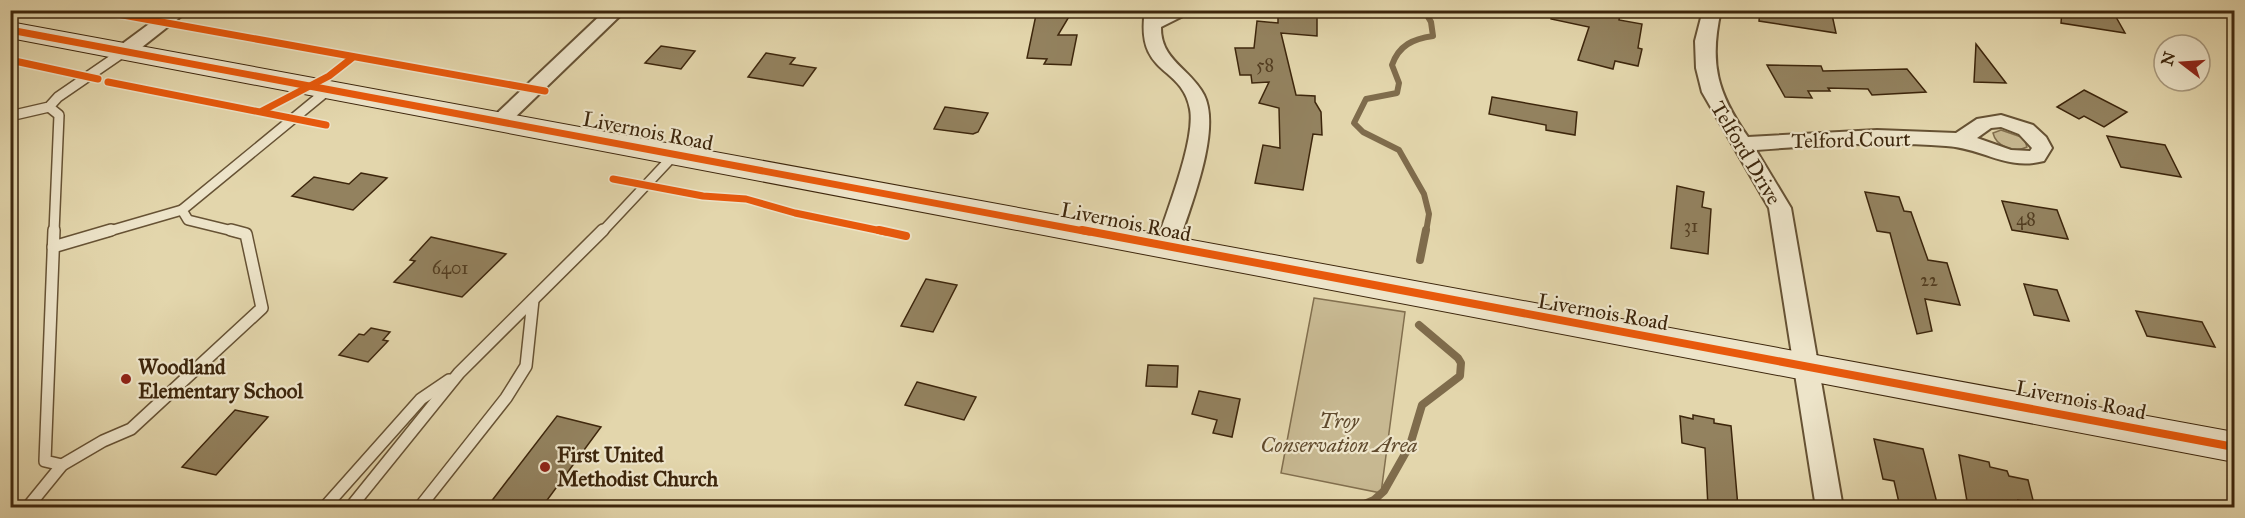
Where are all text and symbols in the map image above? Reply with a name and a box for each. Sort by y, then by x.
north arrow [2152,33,2212,93]
text: N [2157,49,2179,68]
house number: 58 [1256,54,1274,76]
street label: Telford Drive [1705,97,1787,210]
street label: Livernois Road [581,106,716,156]
street label: Telford Court [1791,126,1911,154]
street label: Livernois Road [1059,197,1194,247]
house number: 48 [2016,208,2036,230]
house number: 31 [1684,215,1698,237]
house number: 6401 [432,257,468,279]
house number: 22 [1920,269,1938,291]
street label: Livernois Road [1536,288,1671,336]
place label: Woodland Elementary School [138,354,304,404]
marker: Woodland Elementary School [119,372,133,386]
street label: Livernois Road [2014,375,2149,425]
park label: Troy Conservation Area [1261,408,1417,458]
place label: First United Methodist Church [557,442,719,492]
marker: First United Methodist Church [538,460,552,474]

